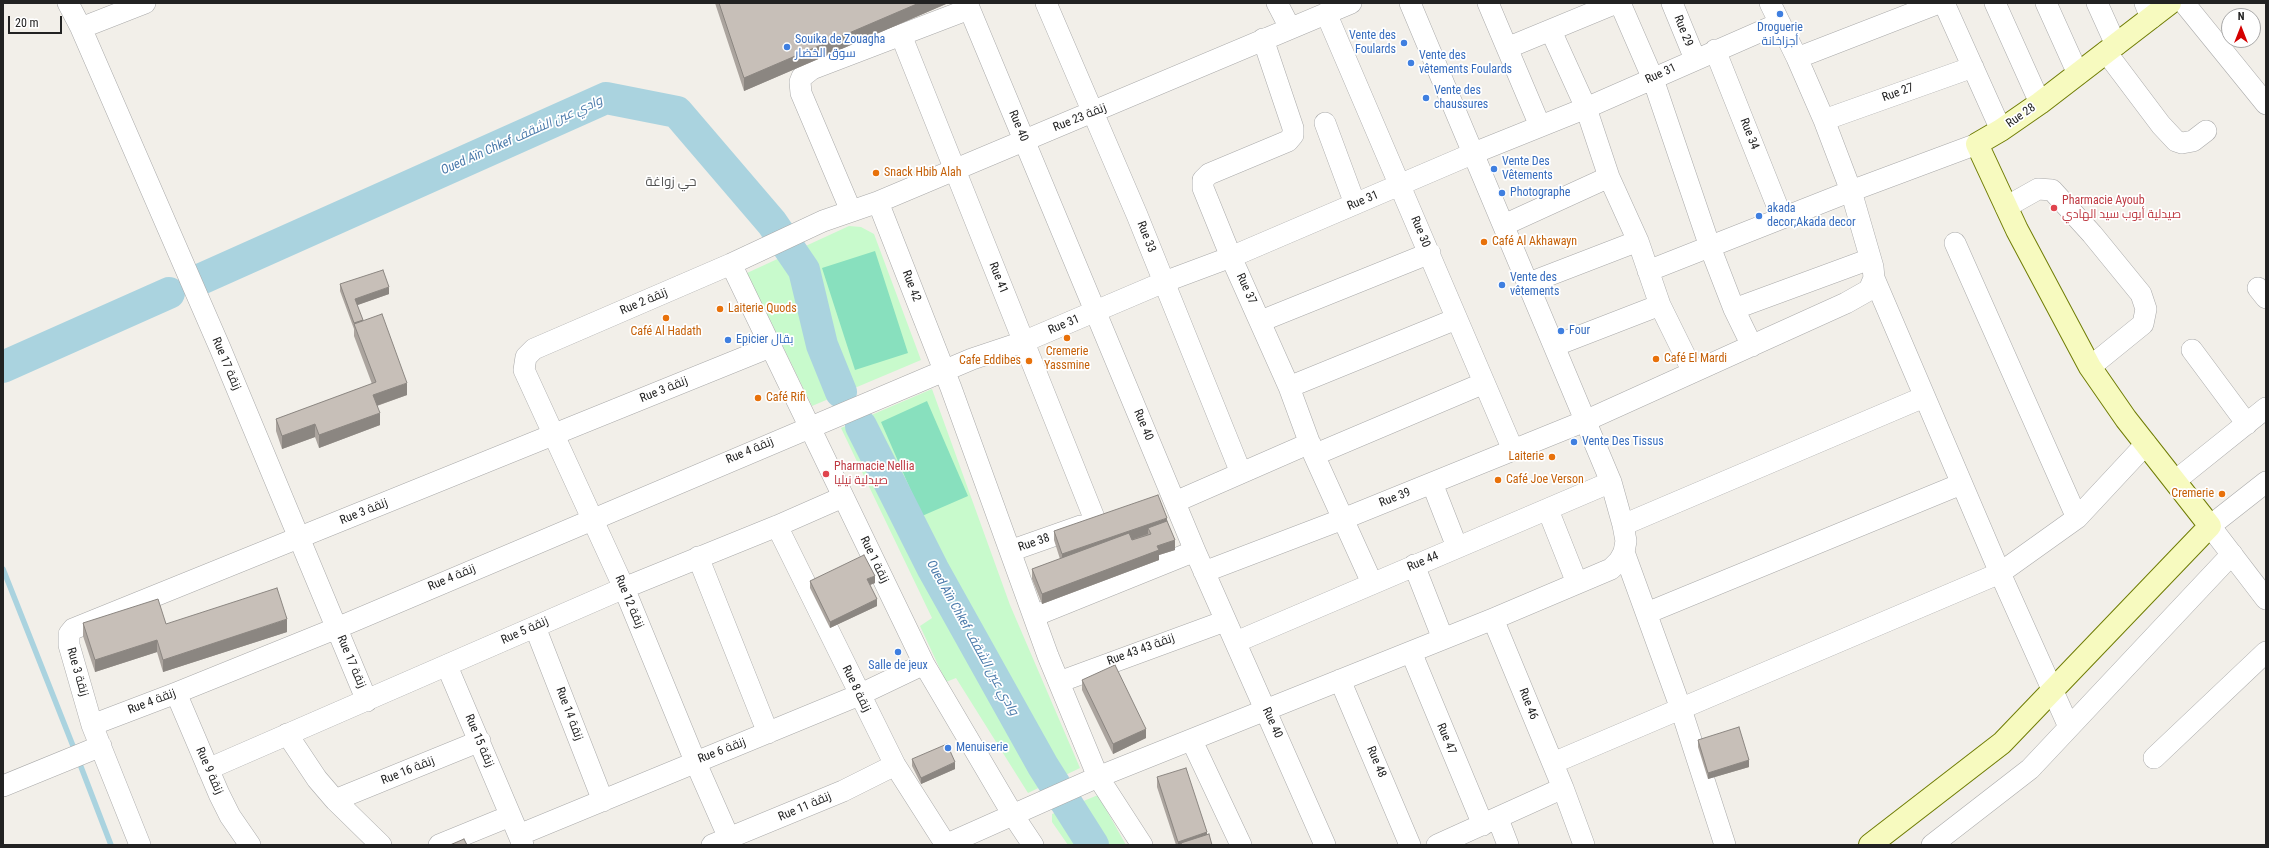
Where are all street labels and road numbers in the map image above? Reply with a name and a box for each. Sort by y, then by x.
street label: Rue 29 [1670,13,1696,49]
street label: Rue 31 [1643,61,1679,87]
street label: Rue 27 [1880,81,1916,105]
street label: Rue 23 زنقة [1051,101,1109,135]
street label: Rue 28 [2004,101,2038,131]
street label: Rue 40 [1005,108,1031,144]
street label: Rue 34 [1736,116,1762,152]
street label: Rue 31 [1345,188,1381,214]
street label: Rue 30 [1407,214,1433,250]
street label: Rue 33 [1133,219,1159,255]
street label: Rue 41 [985,260,1011,296]
street label: Rue 42 [898,268,924,304]
street label: Rue 37 [1233,271,1259,307]
street label: Rue 2 زنقة [618,286,670,318]
street label: Rue 31 [1046,312,1082,338]
street label: Rue 17 زنقة [208,335,244,393]
street label: Rue 3 زنقة [638,374,690,406]
street label: Rue 40 [1130,407,1156,443]
street label: Rue 4 زنقة [724,435,776,467]
street label: Rue 39 [1377,485,1413,511]
street label: Rue 3 زنقة [338,496,390,528]
street label: Rue 38 [1016,531,1052,555]
street label: Rue 1 زنقة [857,534,891,586]
street label: Rue 44 [1405,549,1441,575]
street label: Rue 4 زنقة [426,562,478,594]
street label: Rue 12 زنقة [611,573,647,631]
street label: Rue 5 زنقة [499,614,551,648]
street label: Rue 43 زنقة 43 [1105,631,1177,669]
street label: Rue 17 زنقة [333,633,369,691]
street label: Rue 3 زنقة [63,646,91,698]
street label: Rue 8 زنقة [839,663,873,715]
street label: Rue 14 زنقة [552,685,586,743]
street label: Rue 4 زنقة [126,686,178,718]
street label: Rue 46 [1515,686,1541,722]
street label: Rue 40 [1259,705,1285,741]
street label: Rue 15 زنقة [461,712,497,770]
street label: Rue 47 [1433,721,1459,757]
street label: Rue 6 زنقة [696,735,748,767]
street label: Rue 48 [1363,744,1389,780]
street label: Rue 9 زنقة [192,745,226,797]
street label: Rue 16 زنقة [379,754,437,788]
street label: Rue 11 زنقة [776,789,834,825]

